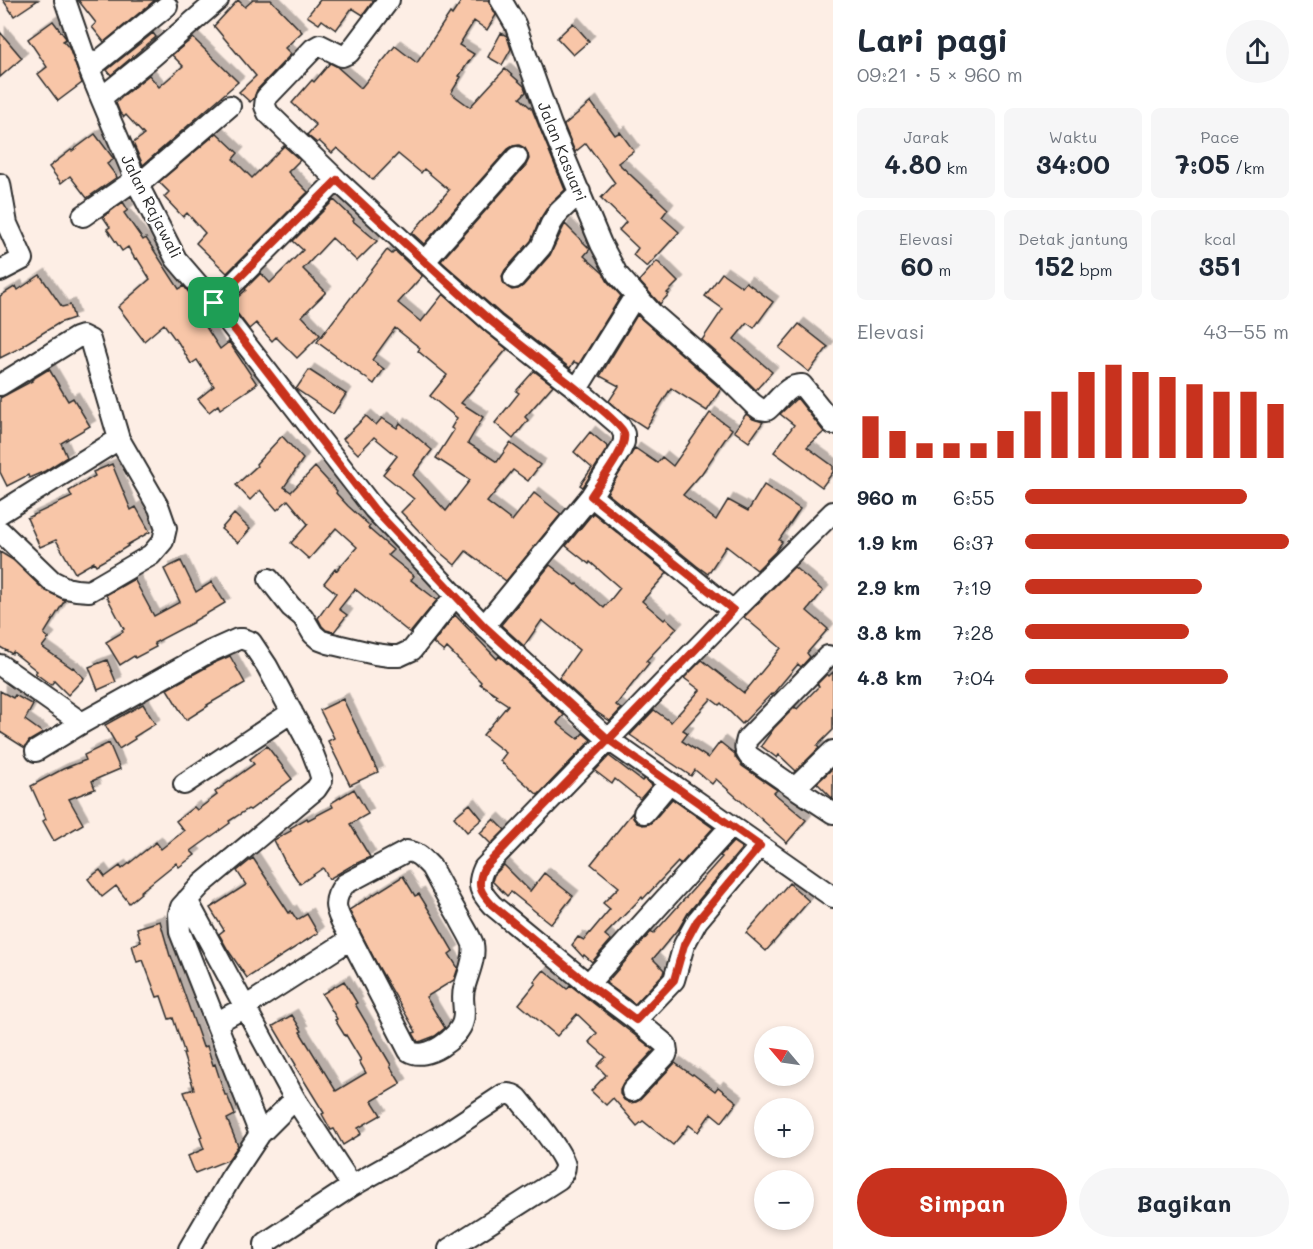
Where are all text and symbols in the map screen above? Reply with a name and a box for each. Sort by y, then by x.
text: Lari pagi [857,17,1009,60]
button: share [1226,20,1289,83]
text: 09:21 · 5 × 960 m [857,61,1023,87]
street label: Jalan Kasuari [533,98,593,204]
text: Jarak [903,126,949,147]
text: Waktu [1049,126,1097,147]
text: Pace [1200,126,1240,147]
text: 4.80 [884,147,941,181]
text: 34:00 [1036,147,1110,181]
text: 7:05 [1175,147,1230,181]
street label: Jalan Rajawali [117,151,187,261]
text: km [941,157,968,178]
text: /km [1230,157,1265,178]
text: Elevasi [899,228,953,249]
text: Detak jantung [1018,228,1128,249]
text: kcal [1204,228,1236,249]
text: 60 [901,249,933,283]
text: 152 [1033,249,1075,283]
text: 351 [1199,249,1241,283]
text: m [933,259,951,280]
text: bpm [1075,259,1113,280]
pin [188,277,239,328]
icon: arrive [197,286,230,319]
text: Elevasi [857,318,925,344]
text: 43–55 m [1204,318,1289,344]
text: 960 m [857,484,917,510]
text: 6:55 [953,484,995,510]
text: 1.9 km [857,529,918,555]
text: 6:37 [953,529,994,555]
text: 2.9 km [857,574,920,600]
text: 7:19 [953,574,991,600]
text: 3.8 km [857,619,921,645]
text: 7:28 [953,619,994,645]
text: 4.8 km [857,664,922,690]
text: 7:04 [953,664,994,690]
north arrow [754,1026,814,1086]
map controls [754,1026,814,1230]
button: + [754,1098,814,1158]
button: Simpan [857,1168,1067,1237]
button: Bagikan [1079,1168,1289,1237]
button: − [754,1170,814,1230]

